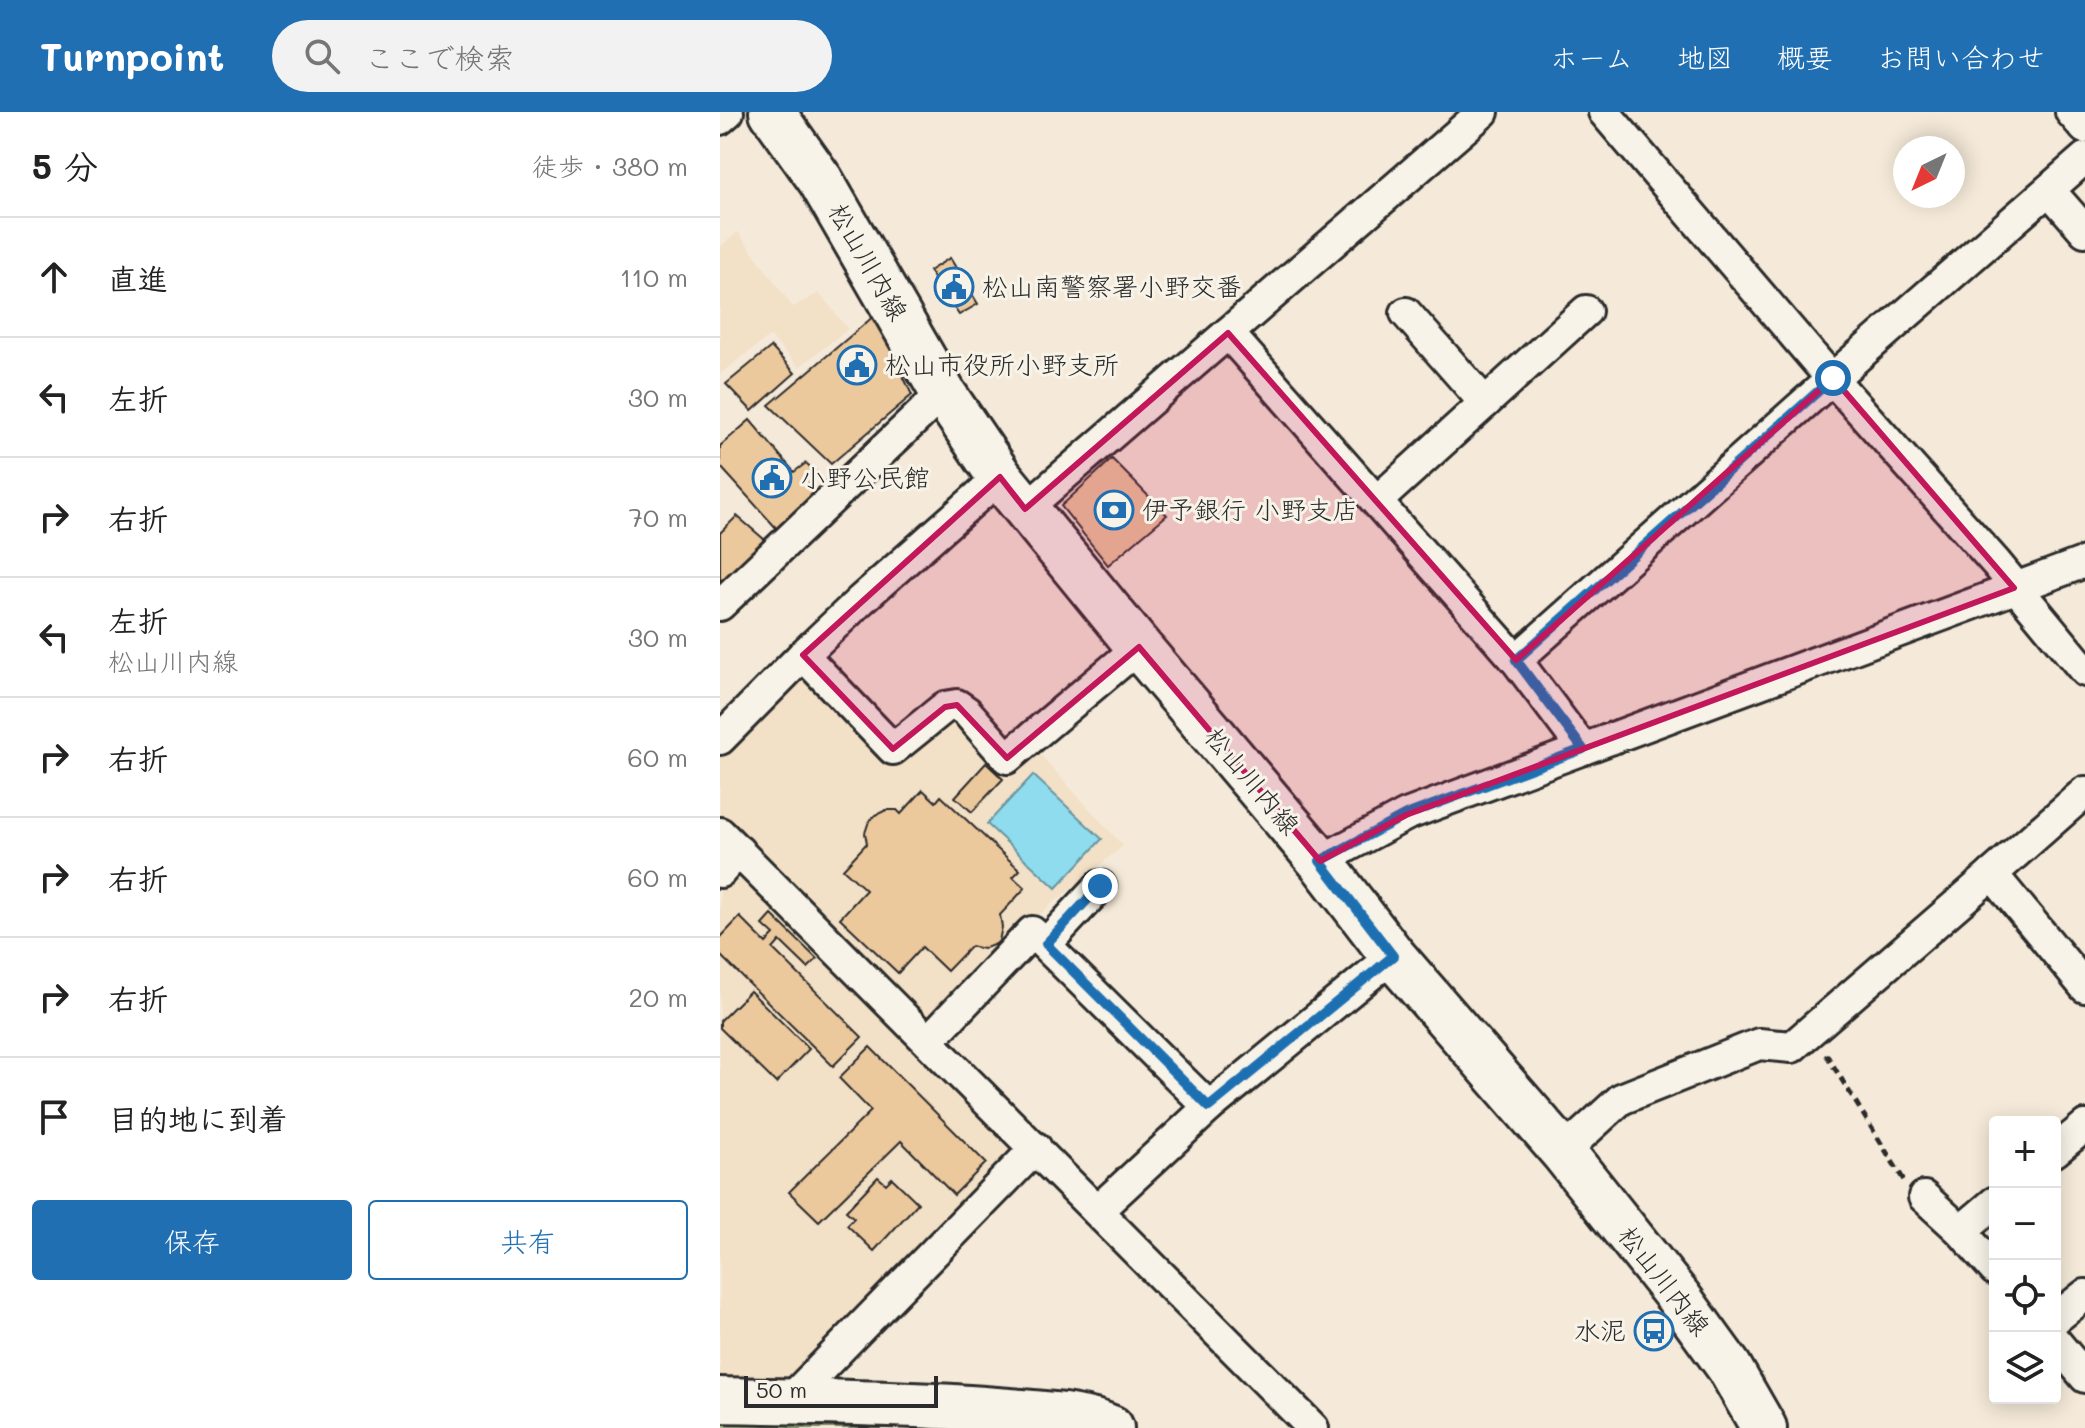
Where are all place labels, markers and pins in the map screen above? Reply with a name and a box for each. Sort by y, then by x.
public building icon: 松山南警察署小野交番 [933,266,975,308]
place label: 松山南警察署小野交番 [982,269,1242,303]
public building icon: 松山市役所小野支所 [836,344,878,386]
place label: 松山市役所小野支所 [885,347,1119,381]
public building icon: 小野公民館 [751,457,793,499]
place label: 小野公民館 [800,460,930,494]
bank icon: 伊予銀行 小野支店 [1093,489,1135,531]
place label: 伊予銀行 小野支店 [1142,492,1358,526]
bus stop icon: 水泥 [1633,1310,1675,1352]
place label: 水泥 [1574,1313,1626,1347]

